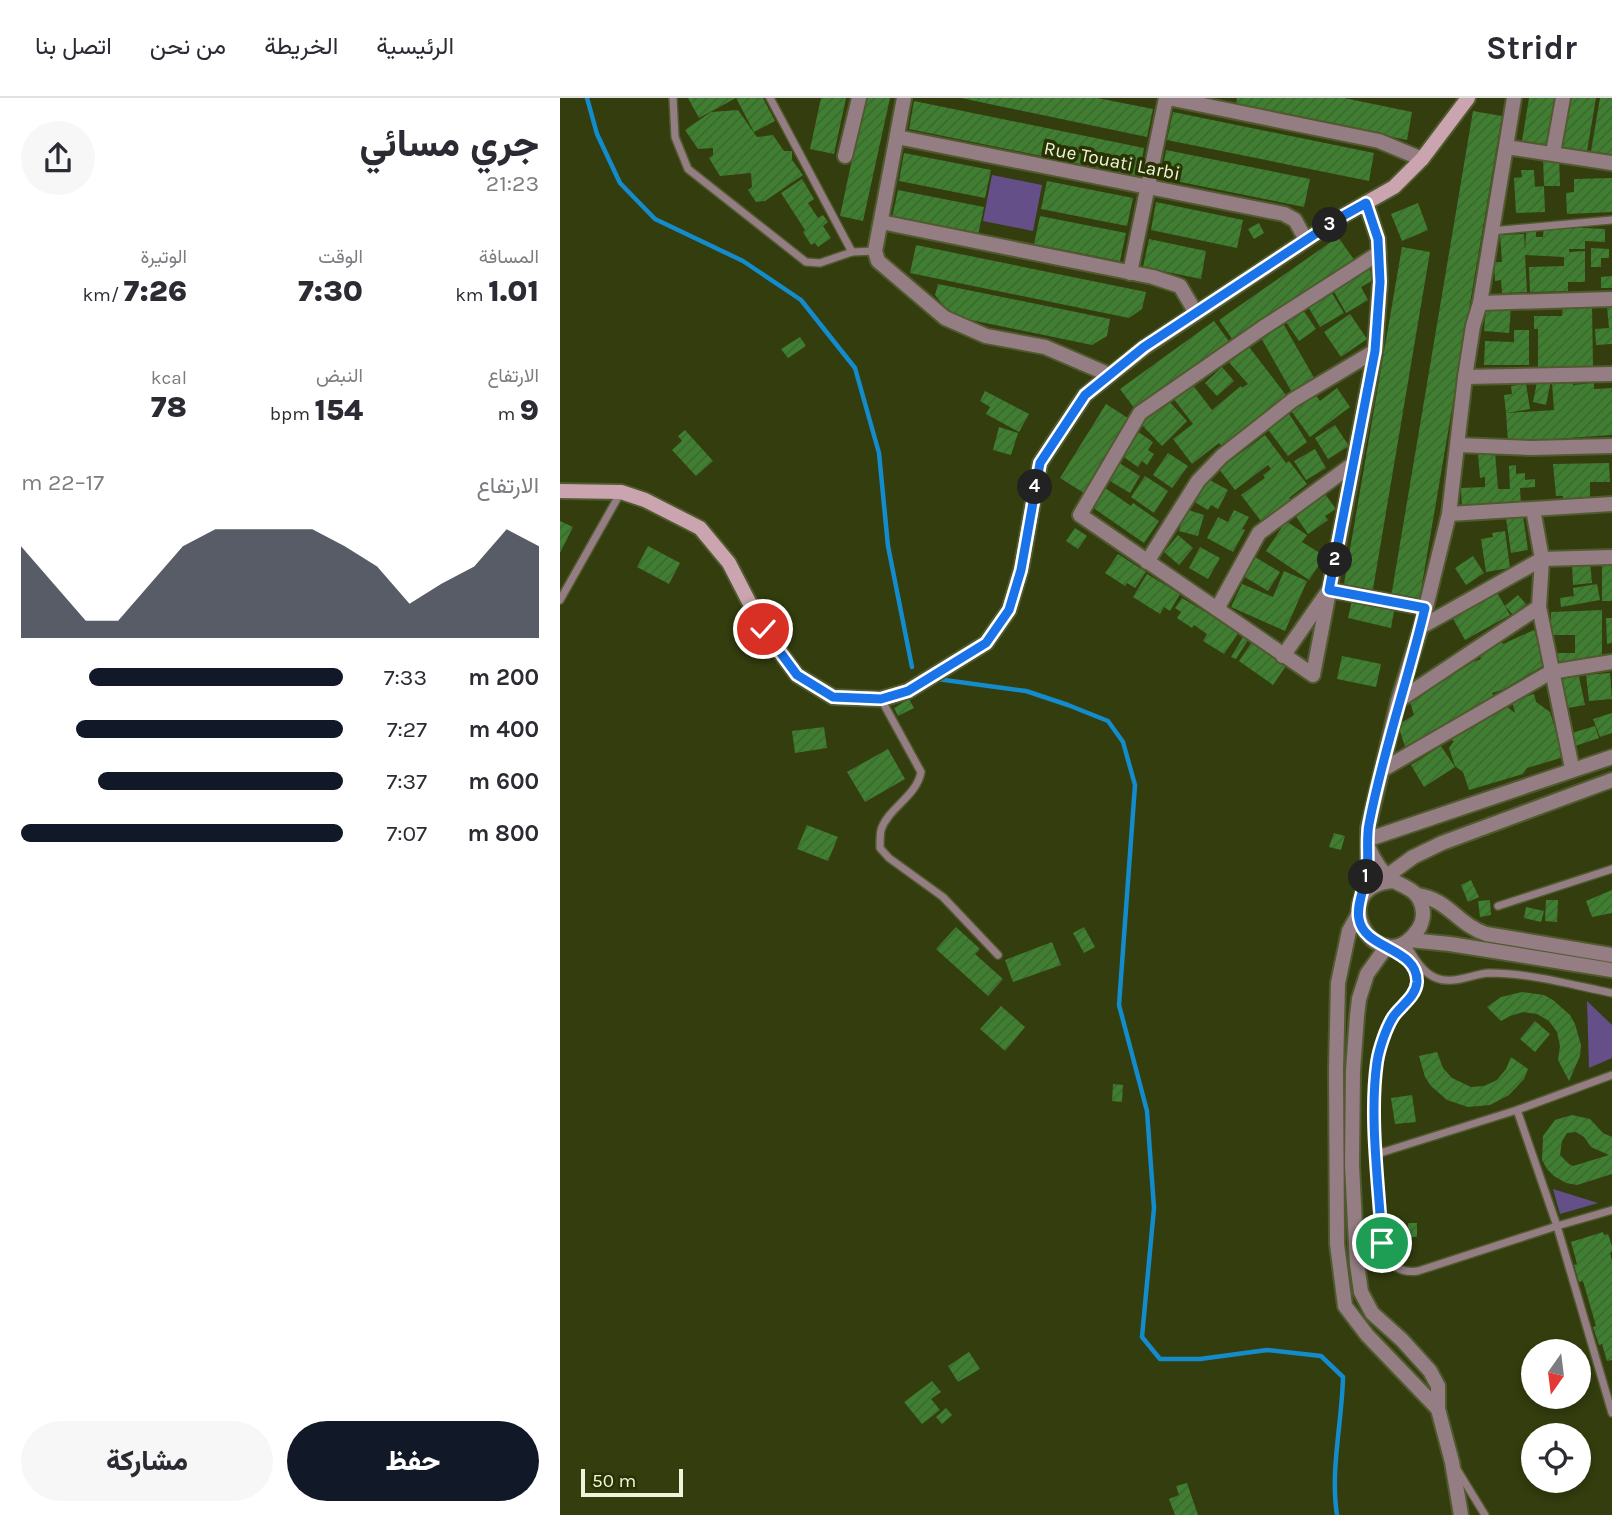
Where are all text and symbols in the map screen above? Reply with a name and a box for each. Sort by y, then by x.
text: Stridr [1486,29,1577,67]
text: اتصل بنا [35,32,112,60]
text: من نحن [150,32,226,60]
text: الخريطة [264,32,338,60]
text: الرئيسية [376,32,454,60]
button: share [21,121,95,195]
text: جري مسائي [359,121,539,166]
street label: Rue Touati Larbi [1042,137,1182,185]
text: 21:23 [486,170,539,197]
pin: 3 [1312,208,1348,242]
text: 3 [1324,213,1335,235]
text: الوتيرة [141,246,187,268]
text: الوقت [318,246,363,268]
text: المسافة [479,246,539,268]
text: 7:26 [124,273,187,309]
text: 7:30 [298,273,363,309]
text: 1.01 [488,273,539,309]
text: /km [82,284,124,306]
text: km [455,284,488,306]
text: النبض [316,365,363,387]
text: الارتفاع [487,365,539,387]
text: kcal [151,367,187,389]
text: 78 [151,389,187,425]
text: 154 [314,392,363,428]
text: 9 [520,392,539,428]
text: bpm [270,403,314,425]
text: m [497,403,520,425]
text: 17–22 m [21,469,104,496]
pin: 4 [1018,470,1052,504]
text: الارتفاع [477,472,539,499]
text: 4 [1029,475,1040,497]
pin: 2 [1318,542,1352,578]
text: 2 [1329,548,1340,570]
pin [733,599,793,659]
icon: check [744,610,782,648]
text: 7:33 [384,664,427,691]
text: 200 m [468,664,539,691]
text: 7:27 [387,716,427,743]
text: 400 m [469,716,539,743]
text: 7:37 [387,768,427,795]
text: 600 m [468,768,539,795]
text: 7:07 [386,820,427,847]
text: 800 m [467,820,539,847]
pin: 1 [1348,860,1384,894]
text: 1 [1362,865,1369,887]
pin [1352,1213,1412,1273]
icon: arrive [1363,1224,1401,1262]
north arrow [1521,1339,1591,1409]
map controls [1521,1339,1591,1493]
button: مشاركة [21,1421,273,1501]
button: حفظ [287,1421,539,1501]
button: locate [1521,1423,1591,1493]
scale bar [581,1466,682,1498]
text: 50 m [592,1470,636,1492]

